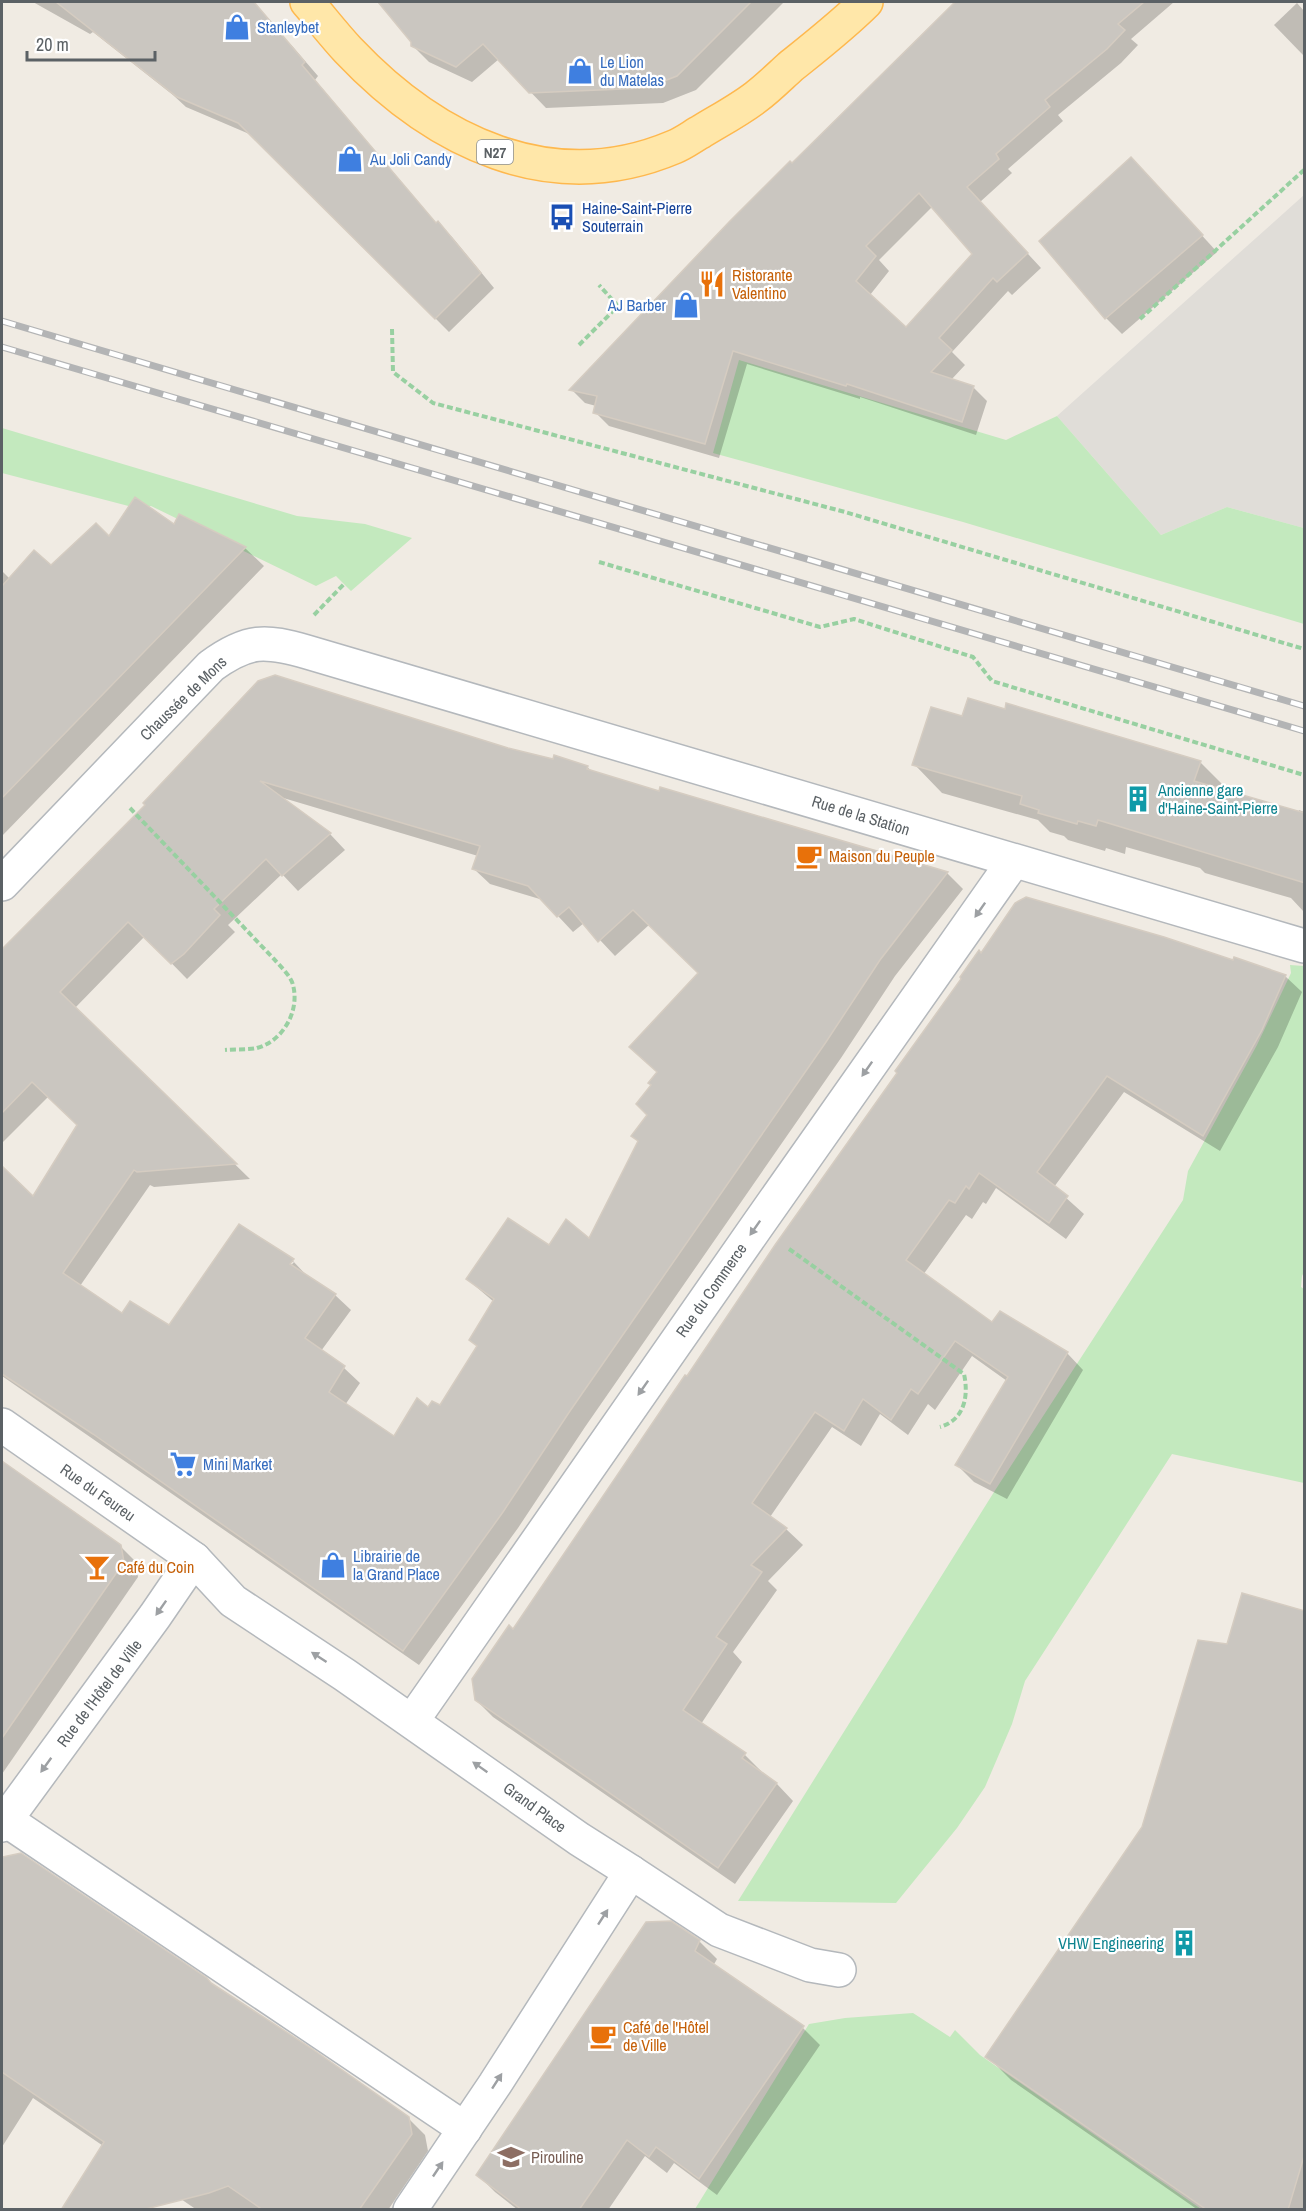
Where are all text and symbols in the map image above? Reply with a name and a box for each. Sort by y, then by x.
shop icon: Stanleybet [222,12,252,42]
place label: Stanleybet [257,16,319,38]
scale bar [27,24,154,62]
text: 20 m [36,32,69,57]
place label: Le Lion du Matelas [600,51,664,91]
shop icon: Le Lion du Matelas [565,56,595,86]
road number: N27 [477,140,513,164]
shop icon: Au Joli Candy [335,144,365,174]
place label: Au Joli Candy [369,148,452,170]
place label: Haine-Saint-Pierre Souterrain [582,197,692,237]
bus stop icon: Haine-Saint-Pierre Souterrain [547,202,577,232]
place label: Ristorante Valentino [732,264,793,304]
restaurant icon: Ristorante Valentino [697,269,727,299]
shop icon: AJ Barber [671,290,701,320]
place label: AJ Barber [607,294,667,316]
street label: Chaussée de Mons [135,651,231,745]
place label: Ancienne gare d'Haine-Saint-Pierre [1157,779,1278,819]
building icon: Ancienne gare d'Haine-Saint-Pierre [1123,784,1153,814]
street label: Rue de la Station [809,790,913,840]
cafe icon: Maison du Peuple [794,841,824,871]
place label: Maison du Peuple [829,845,935,867]
one-way arrow [974,901,986,917]
one-way arrow [861,1061,873,1077]
one-way arrow [749,1220,761,1236]
street label: Rue du Commerce [670,1239,752,1341]
one-way arrow [637,1380,649,1396]
supermarket icon: Mini Market [168,1449,198,1479]
place label: Mini Market [203,1453,273,1475]
street label: Rue du Feureu [56,1458,140,1526]
place label: Librairie de la Grand Place [353,1545,440,1585]
shop icon: Librairie de la Grand Place [318,1550,348,1580]
bar icon: Café du Coin [82,1552,112,1582]
place label: Café du Coin [117,1556,194,1578]
one-way arrow [155,1599,167,1615]
street label: Rue de l'Hôtel de Ville [51,1635,147,1751]
one-way arrow [311,1652,327,1663]
one-way arrow [40,1757,52,1772]
one-way arrow [472,1762,488,1773]
street label: Grand Place [499,1777,571,1837]
one-way arrow [597,1909,609,1925]
building icon: VHW Engineering [1169,1928,1199,1958]
place label: VHW Engineering [1058,1932,1165,1954]
place label: Café de l'Hôtel de Ville [623,2016,709,2056]
cafe icon: Café de l'Hôtel de Ville [588,2021,618,2051]
one-way arrow [492,2072,503,2089]
school or university icon: Pirouline [496,2142,526,2172]
place label: Pirouline [531,2146,584,2168]
one-way arrow [432,2161,443,2178]

